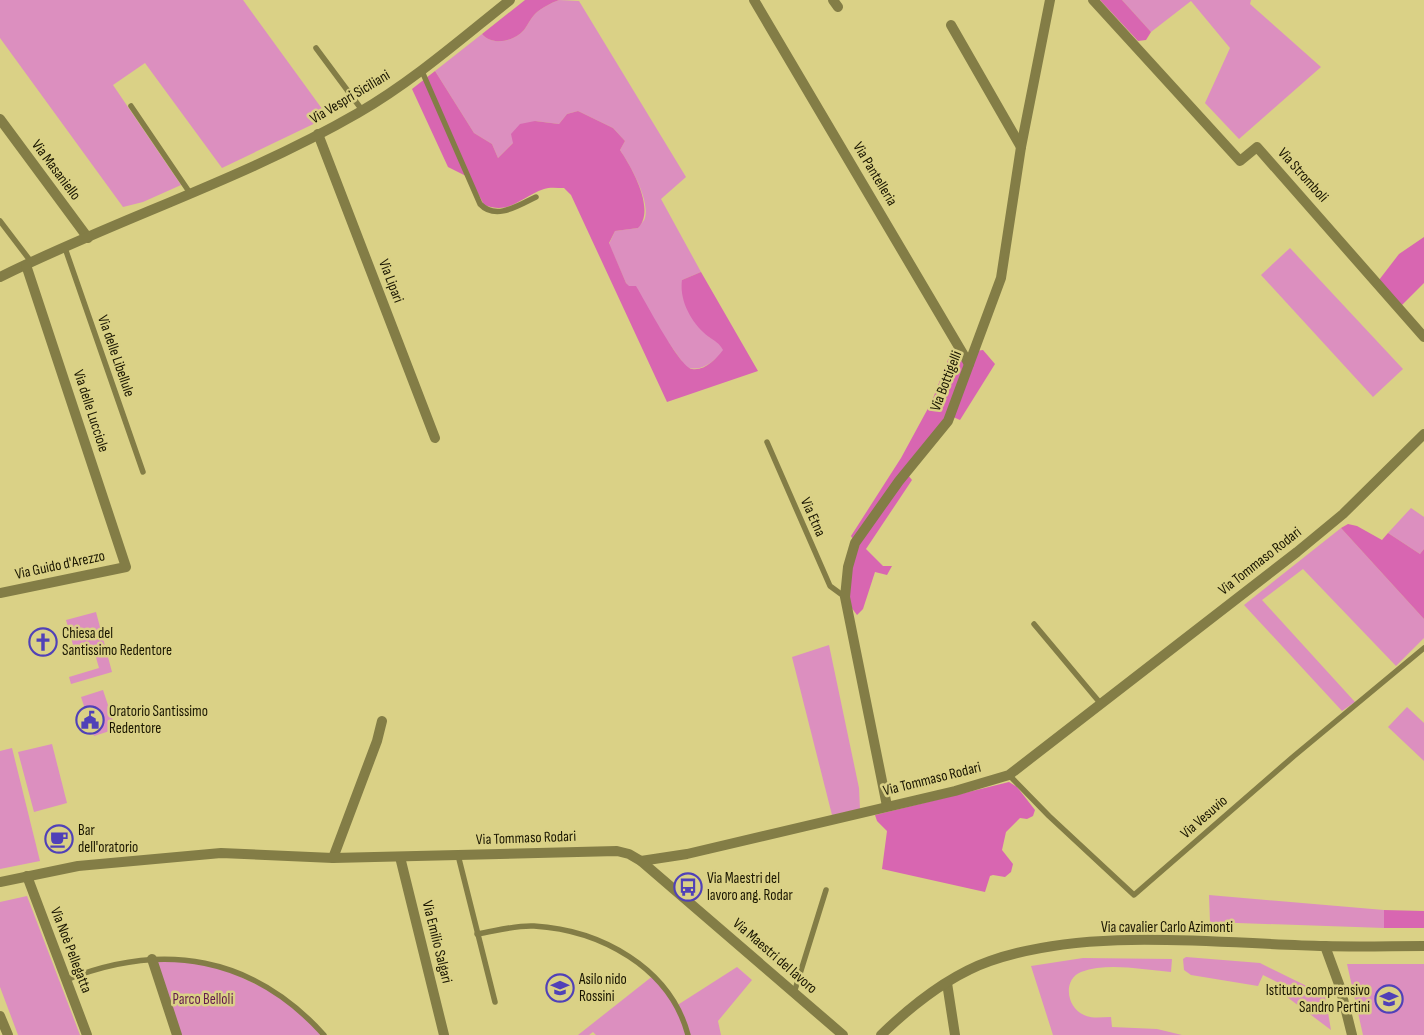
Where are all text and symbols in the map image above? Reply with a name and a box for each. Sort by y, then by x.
street label: Via Vespri Siciliani [307,66,394,128]
street label: Via Masaniello [27,136,85,204]
street label: Via Pantelleria [849,139,902,210]
street label: Via Stromboli [1274,144,1333,206]
street label: Via Lipari [374,257,408,306]
street label: Via delle Libellule [93,313,139,399]
street label: Via Bottigelli [926,348,966,414]
street label: Via delle Lucciole [69,367,113,455]
street label: Via Etna [796,495,830,540]
street label: Via Tommaso Rodari [1215,523,1305,599]
street label: Via Guido d'Arezzo [13,546,107,584]
place label: Chiesa del Santissimo Redentore [62,624,172,660]
church icon: Chiesa del Santissimo Redentore [28,627,58,657]
place label: Oratorio Santissimo Redentore [109,702,208,738]
public building icon: Oratorio Santissimo Redentore [75,705,105,735]
street label: Via Tommaso Rodari [881,758,983,800]
street label: Via Vesuvio [1176,791,1232,843]
place label: Bar dell'oratorio [78,821,138,857]
cafe icon: Bar dell'oratorio [44,824,74,854]
street label: Via Tommaso Rodari [476,827,577,849]
place label: Via Maestri del lavoro ang. Rodar [707,869,793,905]
bus stop icon: Via Maestri del lavoro ang. Rodar [673,872,703,902]
street label: Via Emilio Salgari [418,899,456,985]
street label: Via Noè Pellegatta [46,904,96,996]
street label: Via Maestri del lavoro [729,914,821,998]
street label: Via cavalier Carlo Azimonti [1101,918,1233,937]
place label: Asilo nido Rossini [578,970,627,1006]
school or university icon: Asilo nido Rossini [545,973,575,1003]
place label: Istituto comprensivo Sandro Pertini [1266,981,1370,1017]
school or university icon: Istituto comprensivo Sandro Pertini [1374,984,1404,1014]
park label: Parco Belloli [173,990,234,1009]

